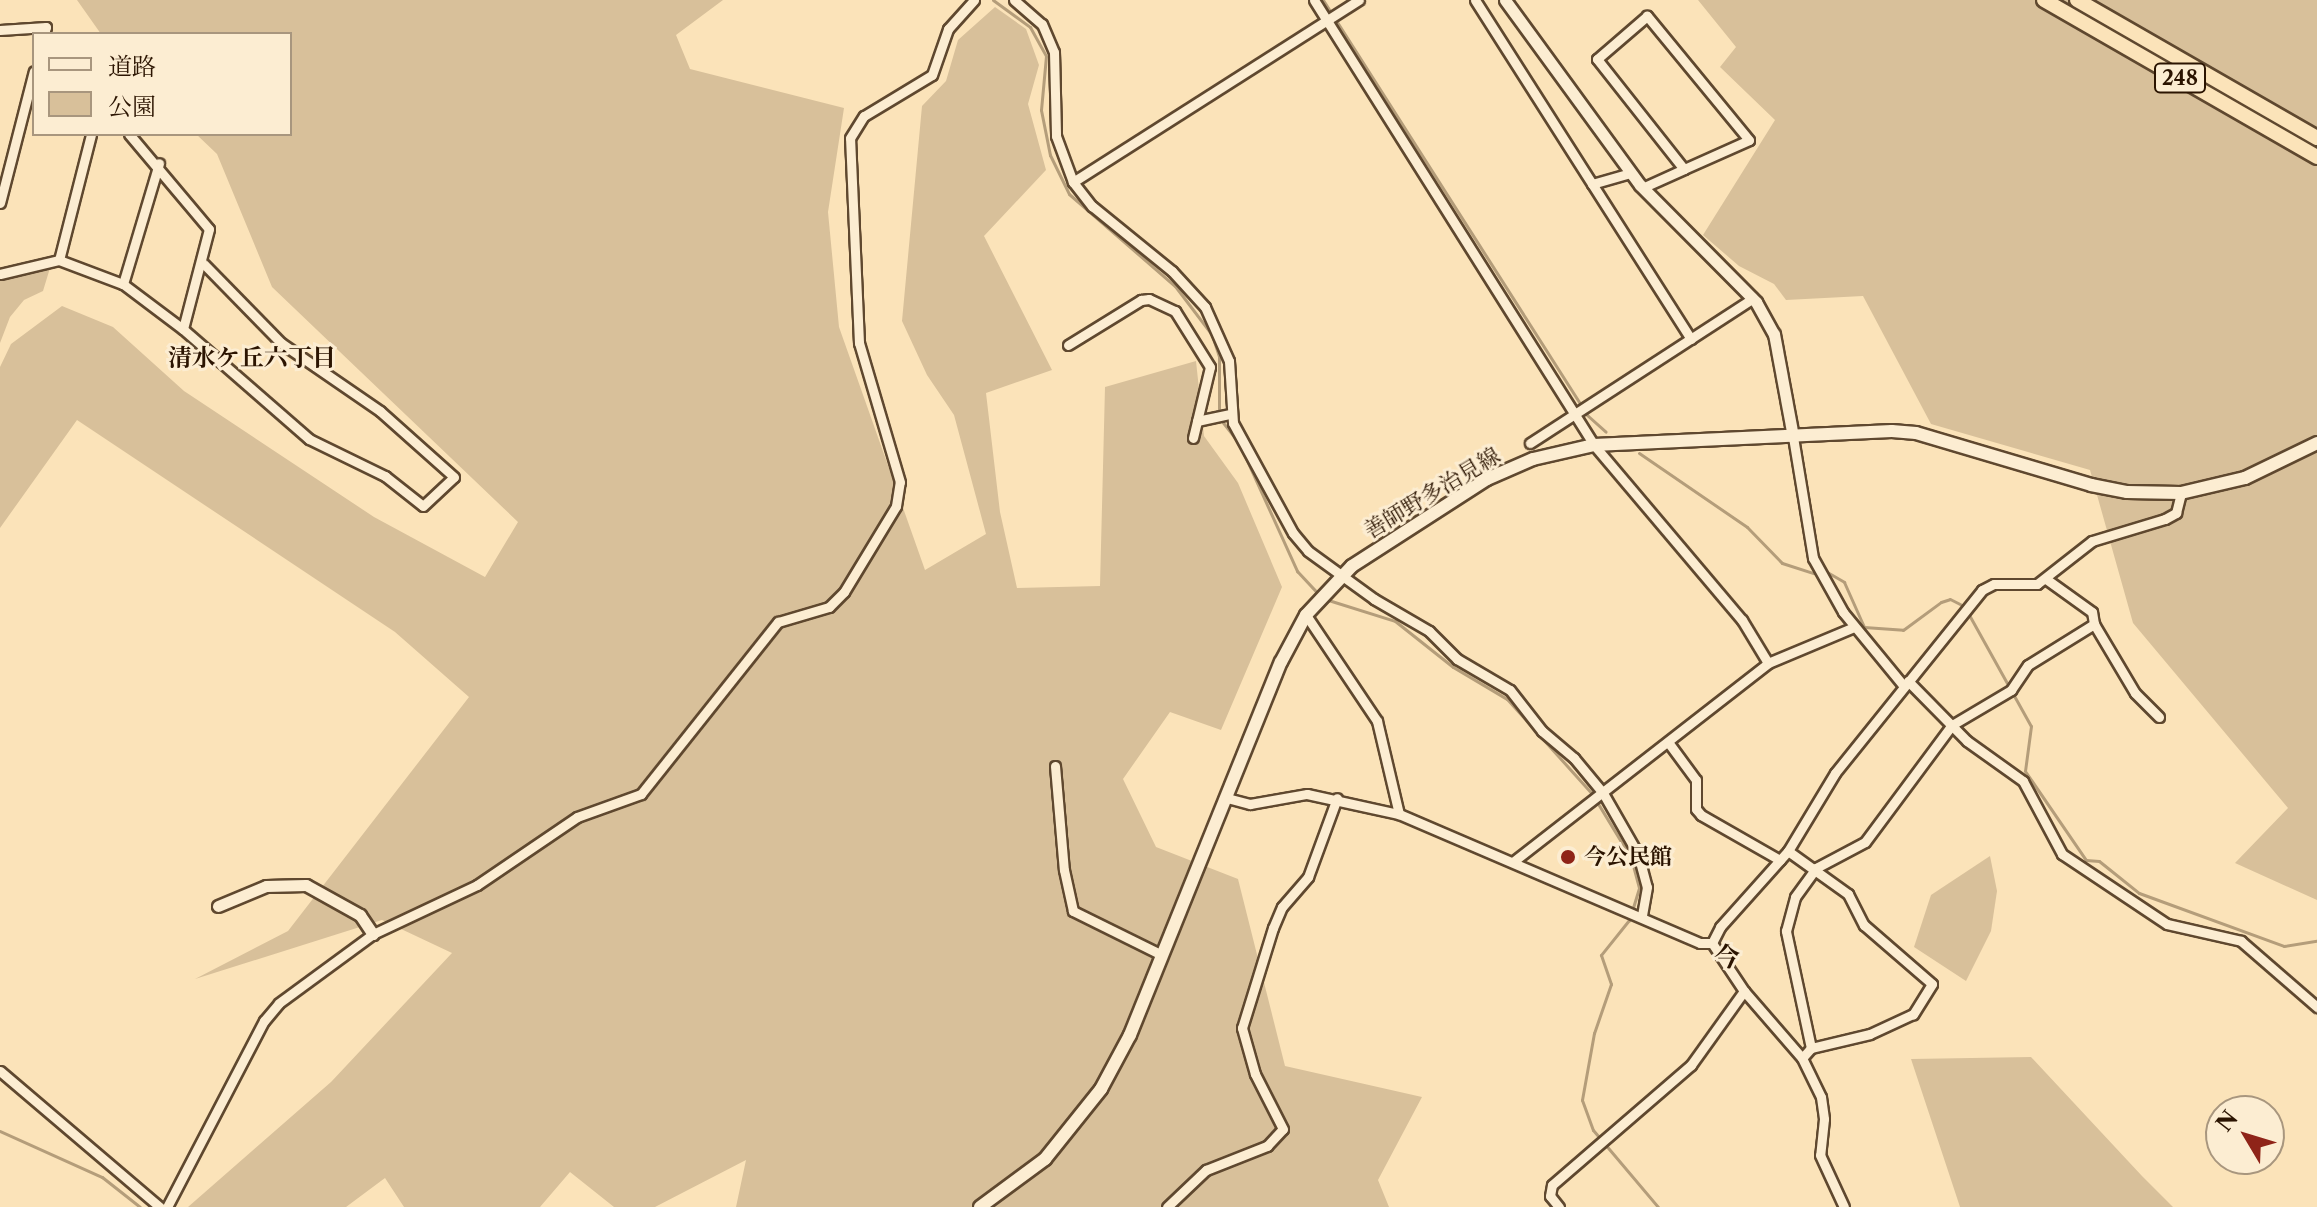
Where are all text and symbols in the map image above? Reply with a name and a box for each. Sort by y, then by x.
legend [32,32,292,136]
text: 道路 [108,52,156,81]
road number: 248 [2154,62,2206,94]
text: 公園 [108,92,156,121]
district label: 清水ケ丘六丁目 [168,344,336,372]
street label: 善師野多治見線 [1359,442,1505,544]
place label: 今公民館 [1584,844,1672,870]
marker: 今公民館 [1559,848,1577,866]
district label: 今 [1714,942,1740,974]
north arrow [2205,1095,2285,1175]
text: N [2211,1105,2244,1137]

